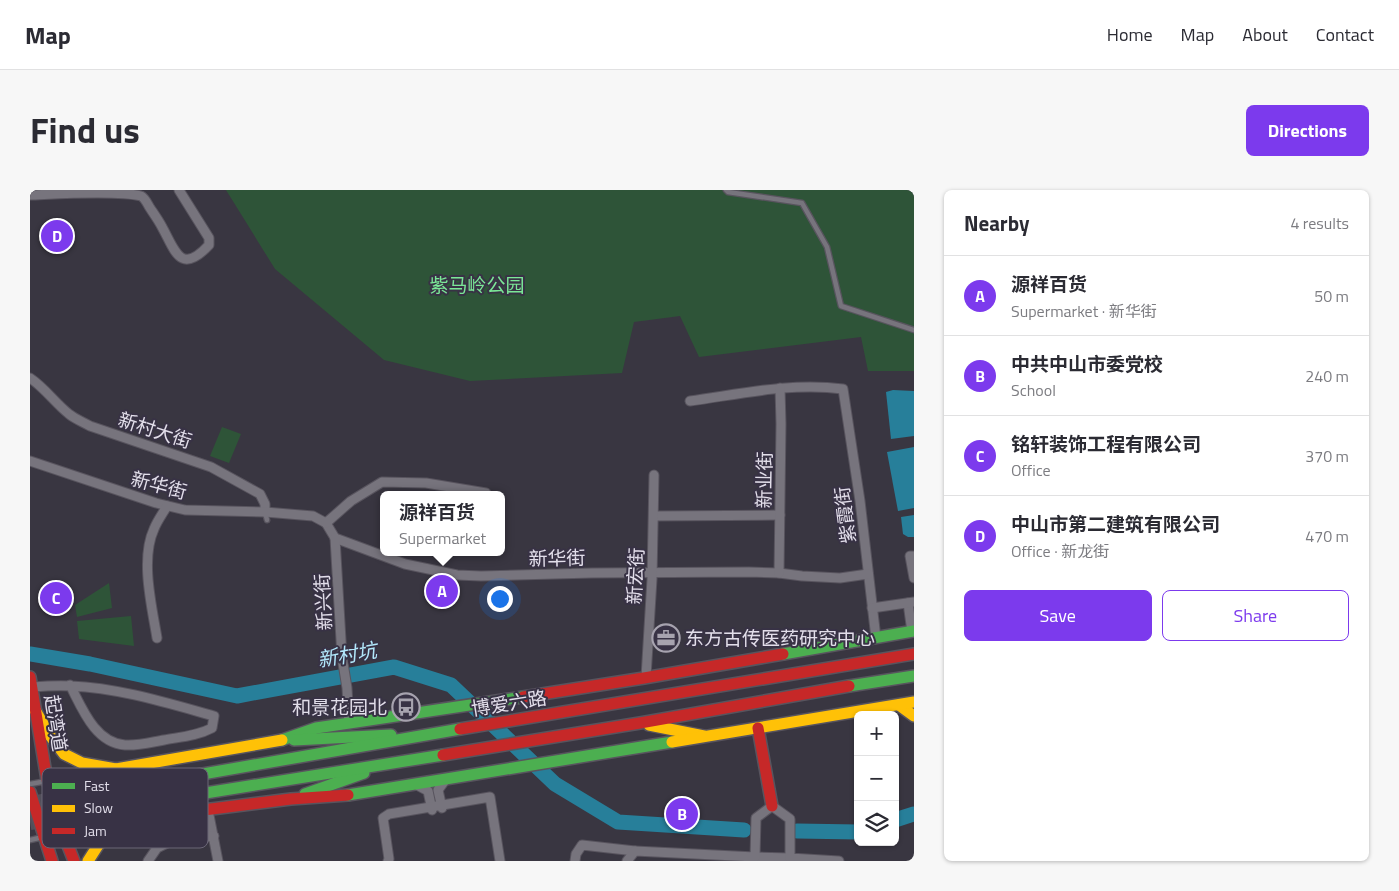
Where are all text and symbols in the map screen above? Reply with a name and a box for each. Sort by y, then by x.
text: Map [25,17,71,53]
text: Home [1107,21,1153,48]
text: Map [1181,21,1214,48]
text: About [1242,21,1288,48]
text: Contact [1316,21,1374,48]
text: Find us [30,103,140,157]
button: Directions [1246,105,1369,156]
text: Nearby [964,207,1029,239]
text: 4 results [1290,211,1349,235]
pin: D [41,217,73,255]
text: 源祥百货 [1011,269,1087,298]
park label: 紫马岭公园 [429,270,525,299]
text: A [975,284,985,308]
text: 50 m [1314,284,1349,308]
text: Supermarket · 新华街 [1011,299,1157,323]
text: 中共中山市委党校 [1011,349,1163,378]
text: B [975,364,985,388]
text: 240 m [1305,364,1349,388]
text: School [1011,378,1056,402]
street label: 新村大街 [115,404,196,455]
text: 铭轩装饰工程有限公司 [1011,429,1201,458]
text: C [976,444,984,468]
text: 370 m [1305,444,1349,468]
street label: 新业街 [749,451,778,509]
text: Office [1011,458,1051,482]
street label: 新华街 [128,463,190,506]
street label: 紫霞街 [827,485,862,545]
popup [380,491,505,556]
text: 源祥百货 [399,497,475,526]
text: 中山市第二建筑有限公司 [1011,509,1220,538]
text: D [975,524,985,548]
text: 470 m [1305,524,1349,548]
text: Supermarket [399,526,486,550]
text: Office · 新龙街 [1011,539,1109,563]
street label: 新华街 [528,543,586,572]
street label: 新宏街 [619,547,650,605]
pin: A [426,572,458,610]
street label: 新兴街 [307,573,338,631]
pin: C [40,579,72,617]
your location [487,586,513,612]
button: Save [964,590,1152,641]
button: Share [1162,590,1349,641]
office icon: 东方古传医药研究中心 [651,623,681,653]
place label: 东方古传医药研究中心 [685,623,875,652]
water label: 新村坑 [315,634,382,675]
street label: 博爱六路 [469,682,549,723]
street label: 起湾道 [38,692,75,753]
place label: 和景花园北 [292,692,387,721]
bus stop icon: 和景花园北 [391,692,421,722]
map controls [854,711,899,846]
button: + [854,711,899,756]
button: − [854,756,899,801]
legend [42,768,208,848]
text: Fast [84,775,109,796]
pin: B [666,795,698,833]
text: Slow [84,797,113,818]
button: layers [854,801,899,846]
text: Jam [84,820,107,841]

